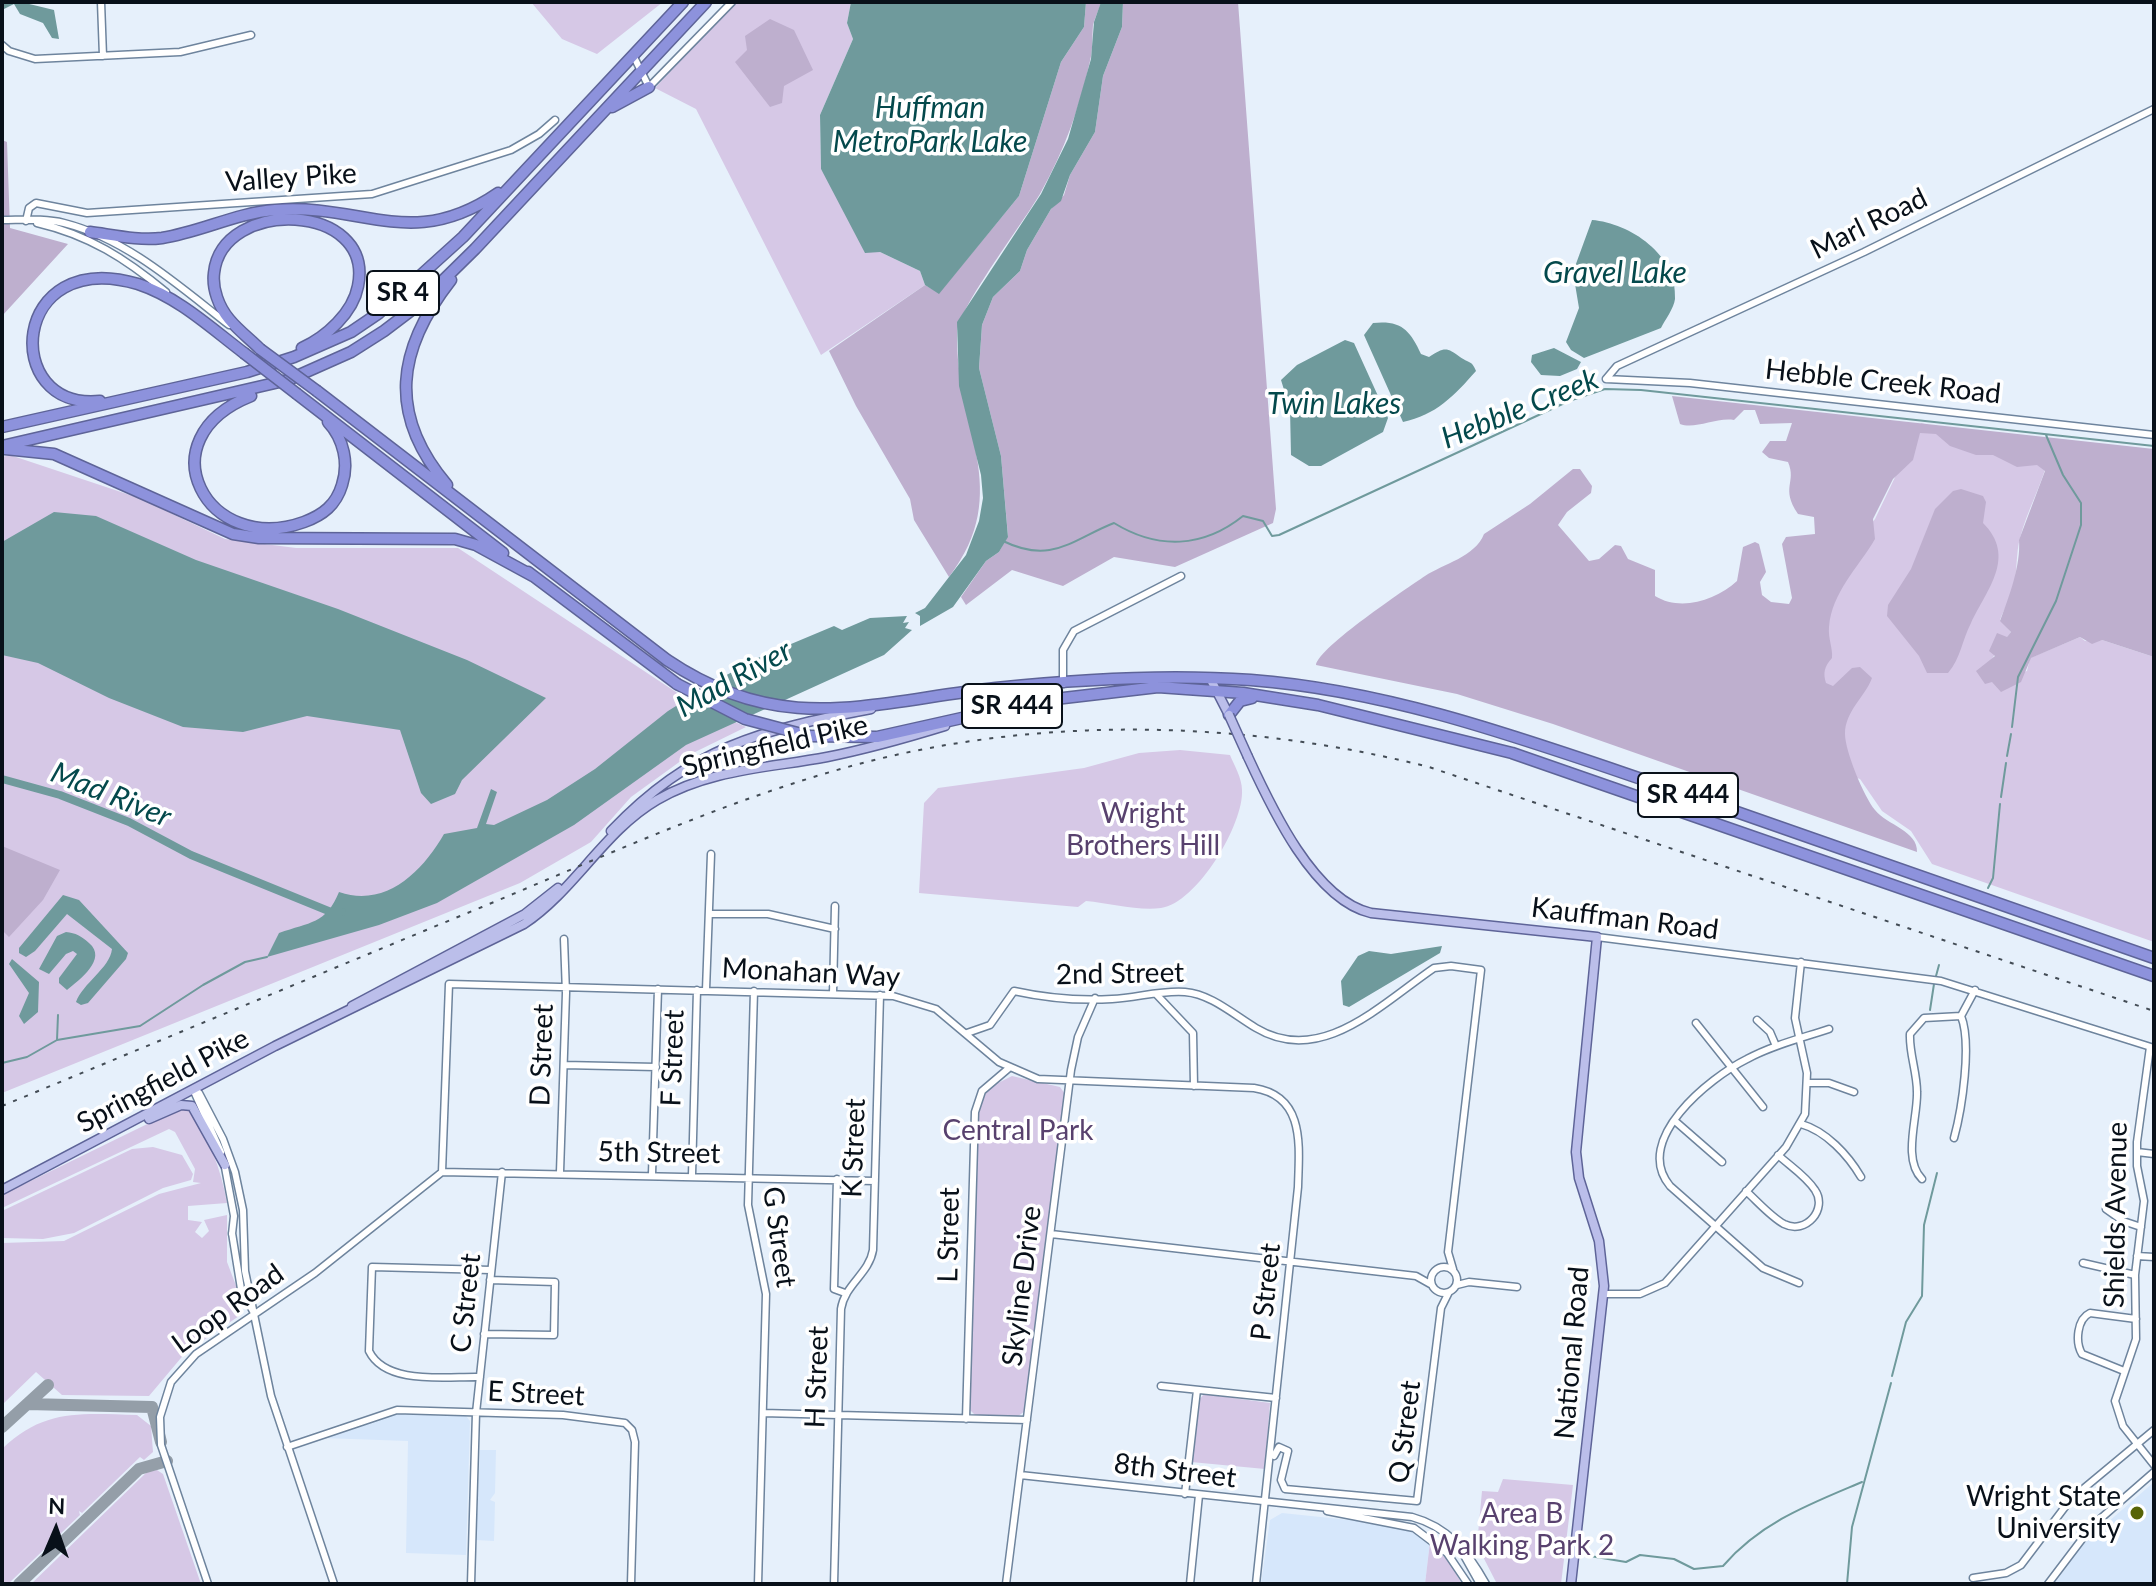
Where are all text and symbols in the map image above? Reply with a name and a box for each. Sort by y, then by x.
water label: Huffman MetroPark Lake [833,90,1027,160]
street label: Valley Pike [224,157,358,199]
street label: Marl Road [1805,181,1933,267]
water label: Gravel Lake [1543,255,1687,291]
road number: SR 4 [367,271,439,315]
street label: Hebble Creek Road [1763,353,2003,411]
water label: Hebble Creek [1436,361,1604,457]
water label: Twin Lakes [1267,386,1401,422]
water label: Mad River [670,633,798,725]
road number: SR 444 [962,684,1062,728]
street label: Springfield Pike [679,708,871,784]
water label: Mad River [46,755,176,835]
road number: SR 444 [1638,773,1738,817]
park label: Wright Brothers Hill [1066,797,1220,863]
street label: Kauffman Road [1529,891,1721,947]
street label: Monahan Way [721,952,901,994]
street label: 2nd Street [1055,956,1185,992]
street label: D Street [523,1003,561,1107]
street label: F Street [655,1009,691,1107]
street label: Springfield Pike [71,1022,255,1140]
street label: K Street [835,1098,873,1198]
park label: Central Park [942,1114,1094,1148]
street label: Shields Avenue [2098,1122,2134,1308]
street label: 5th Street [597,1135,721,1171]
street label: G Street [755,1184,803,1290]
street label: L Street [931,1187,967,1283]
street label: Skyline Drive [995,1204,1049,1368]
street label: P Street [1244,1242,1288,1342]
street label: C Street [444,1252,488,1354]
street label: Loop Road [166,1257,290,1361]
street label: National Road [1548,1265,1596,1441]
street label: H Street [798,1325,836,1429]
street label: E Street [487,1375,585,1413]
street label: Q Street [1382,1379,1428,1485]
street label: 8th Street [1112,1447,1238,1495]
place label: Wright State University [1966,1480,2121,1546]
north arrow [16,1490,96,1570]
text: N [48,1492,66,1519]
park label: Area B Walking Park 2 [1430,1497,1614,1563]
marker: Wright State University [2128,1504,2146,1522]

